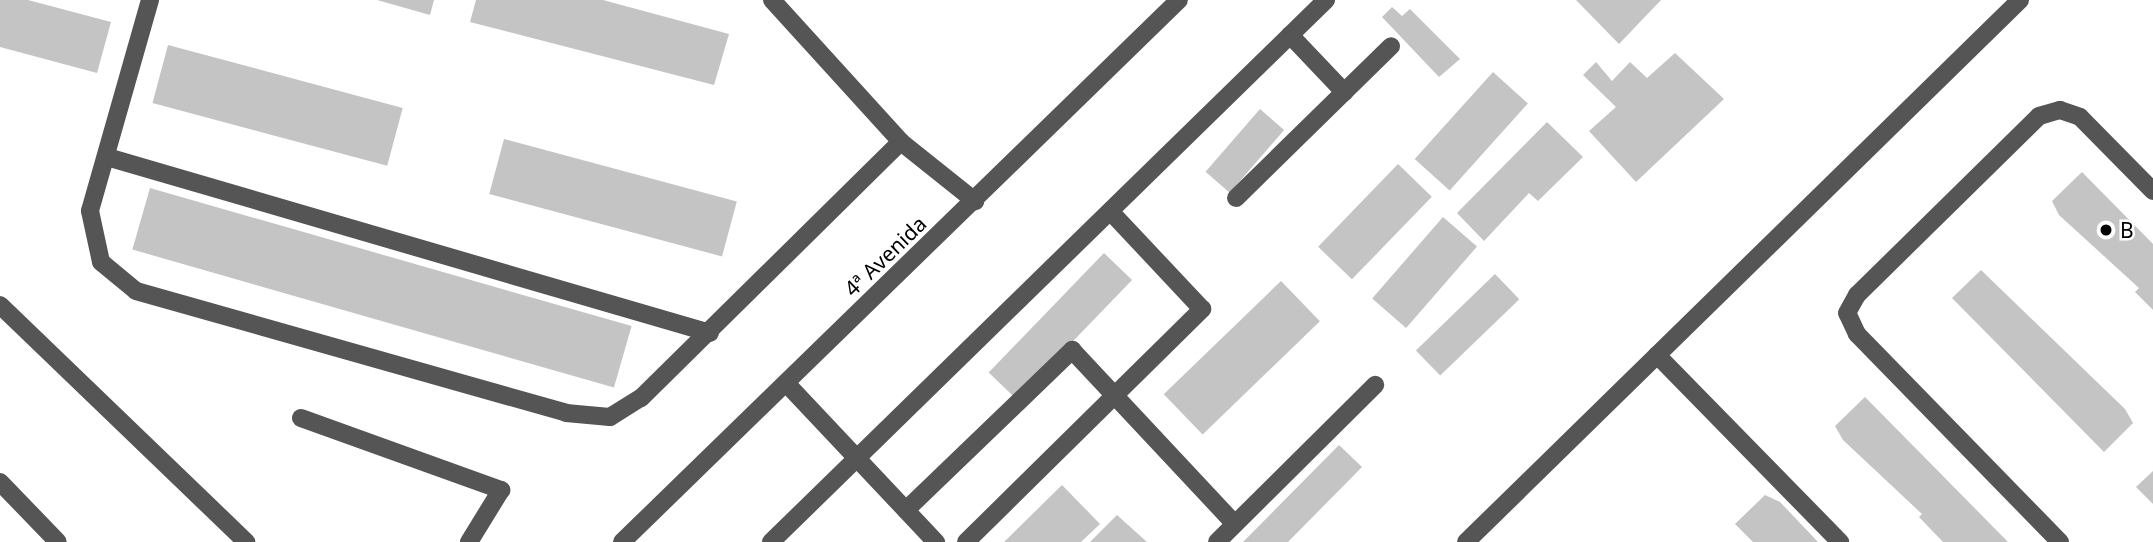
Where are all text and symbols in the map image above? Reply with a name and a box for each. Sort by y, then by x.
street label: 4ª Avenida [839,211,931,301]
place label: B [2120,217,2134,243]
marker: B [2098,222,2114,238]

